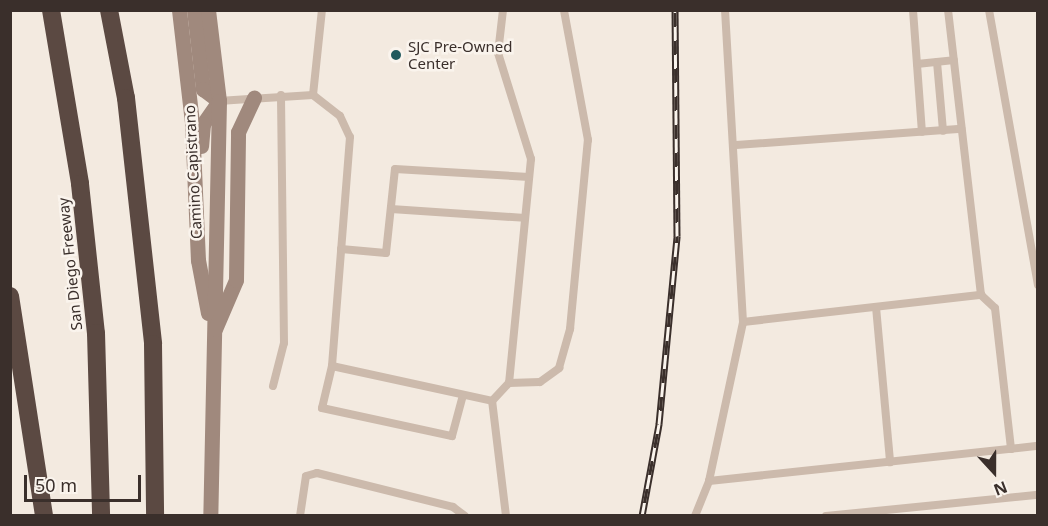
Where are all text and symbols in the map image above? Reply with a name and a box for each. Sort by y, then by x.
place label: SJC Pre-Owned Center [408,37,512,72]
marker: SJC Pre-Owned Center [389,48,403,62]
street label: Camino Capistrano [180,104,206,240]
street label: San Diego Freeway [54,197,86,331]
north arrow [964,442,1024,502]
scale bar [27,463,144,501]
text: 50 m [35,473,77,497]
text: N [990,476,1010,501]

